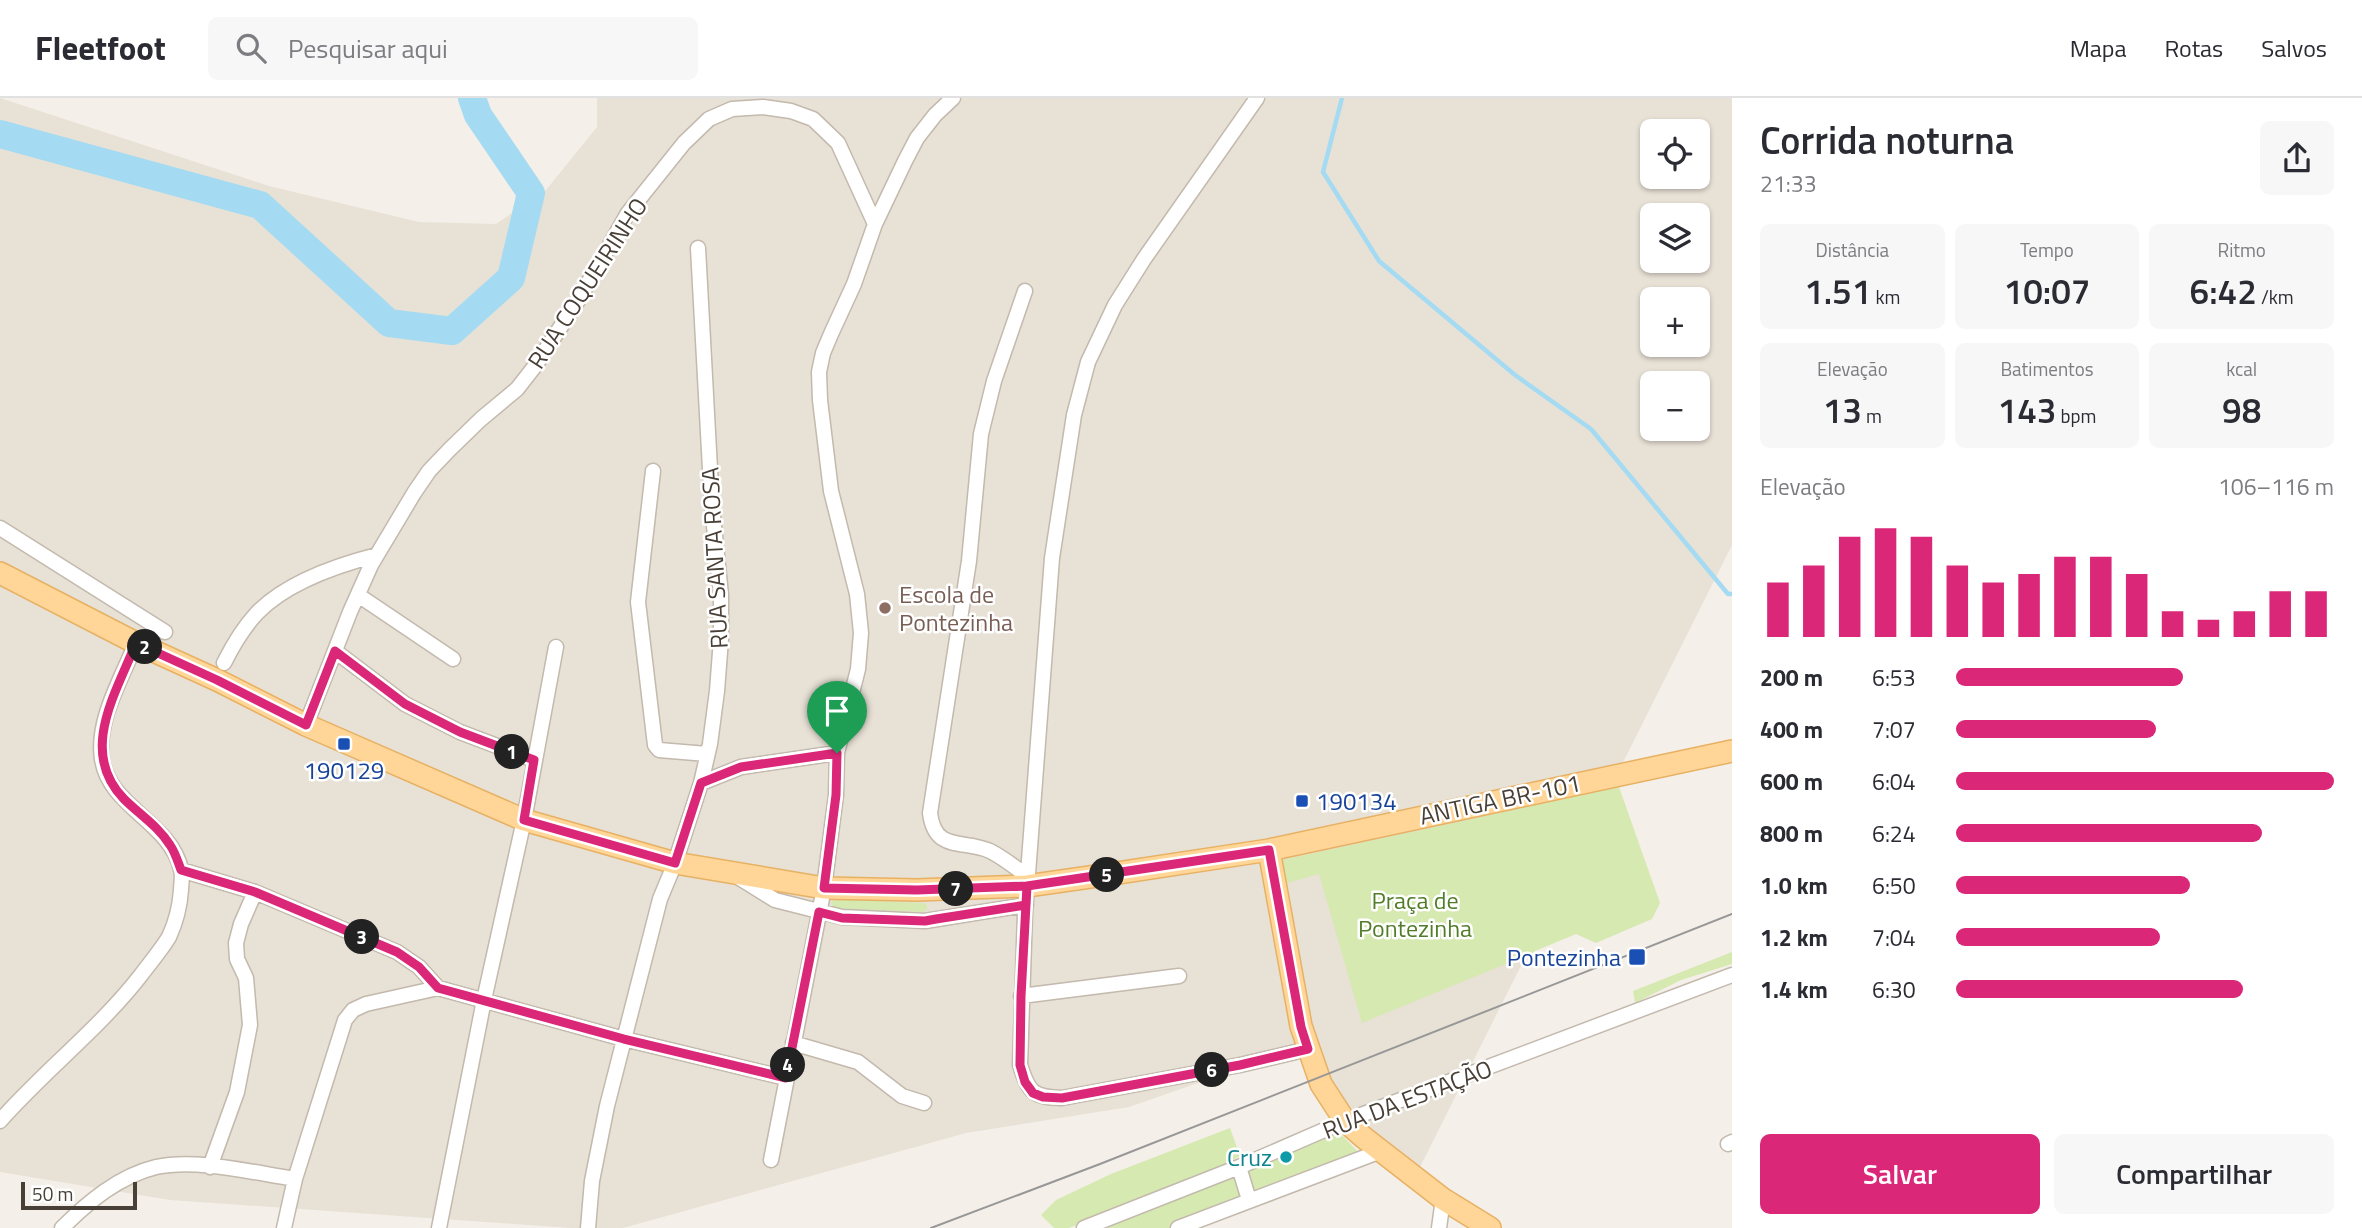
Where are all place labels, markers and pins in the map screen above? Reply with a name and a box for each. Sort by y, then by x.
place label: Escola de Pontezinha [899,576,1013,640]
marker: Escola de Pontezinha [877,600,893,616]
pin: 2 [128,630,162,664]
pin [807,681,867,753]
pin: 1 [494,734,530,770]
marker: 190129 [336,736,352,752]
place label: 190129 [304,752,384,788]
place label: 190134 [1316,783,1397,819]
marker: 190134 [1294,793,1310,809]
pin: 5 [1090,858,1124,892]
pin: 7 [939,872,974,906]
pin: 3 [344,920,380,954]
place label: Pontezinha [1507,939,1621,975]
marker: Pontezinha [1627,947,1647,967]
pin: 4 [770,1048,806,1082]
pin: 6 [1194,1052,1230,1088]
place label: Cruz [1227,1139,1272,1175]
marker: Cruz [1278,1149,1294,1165]

